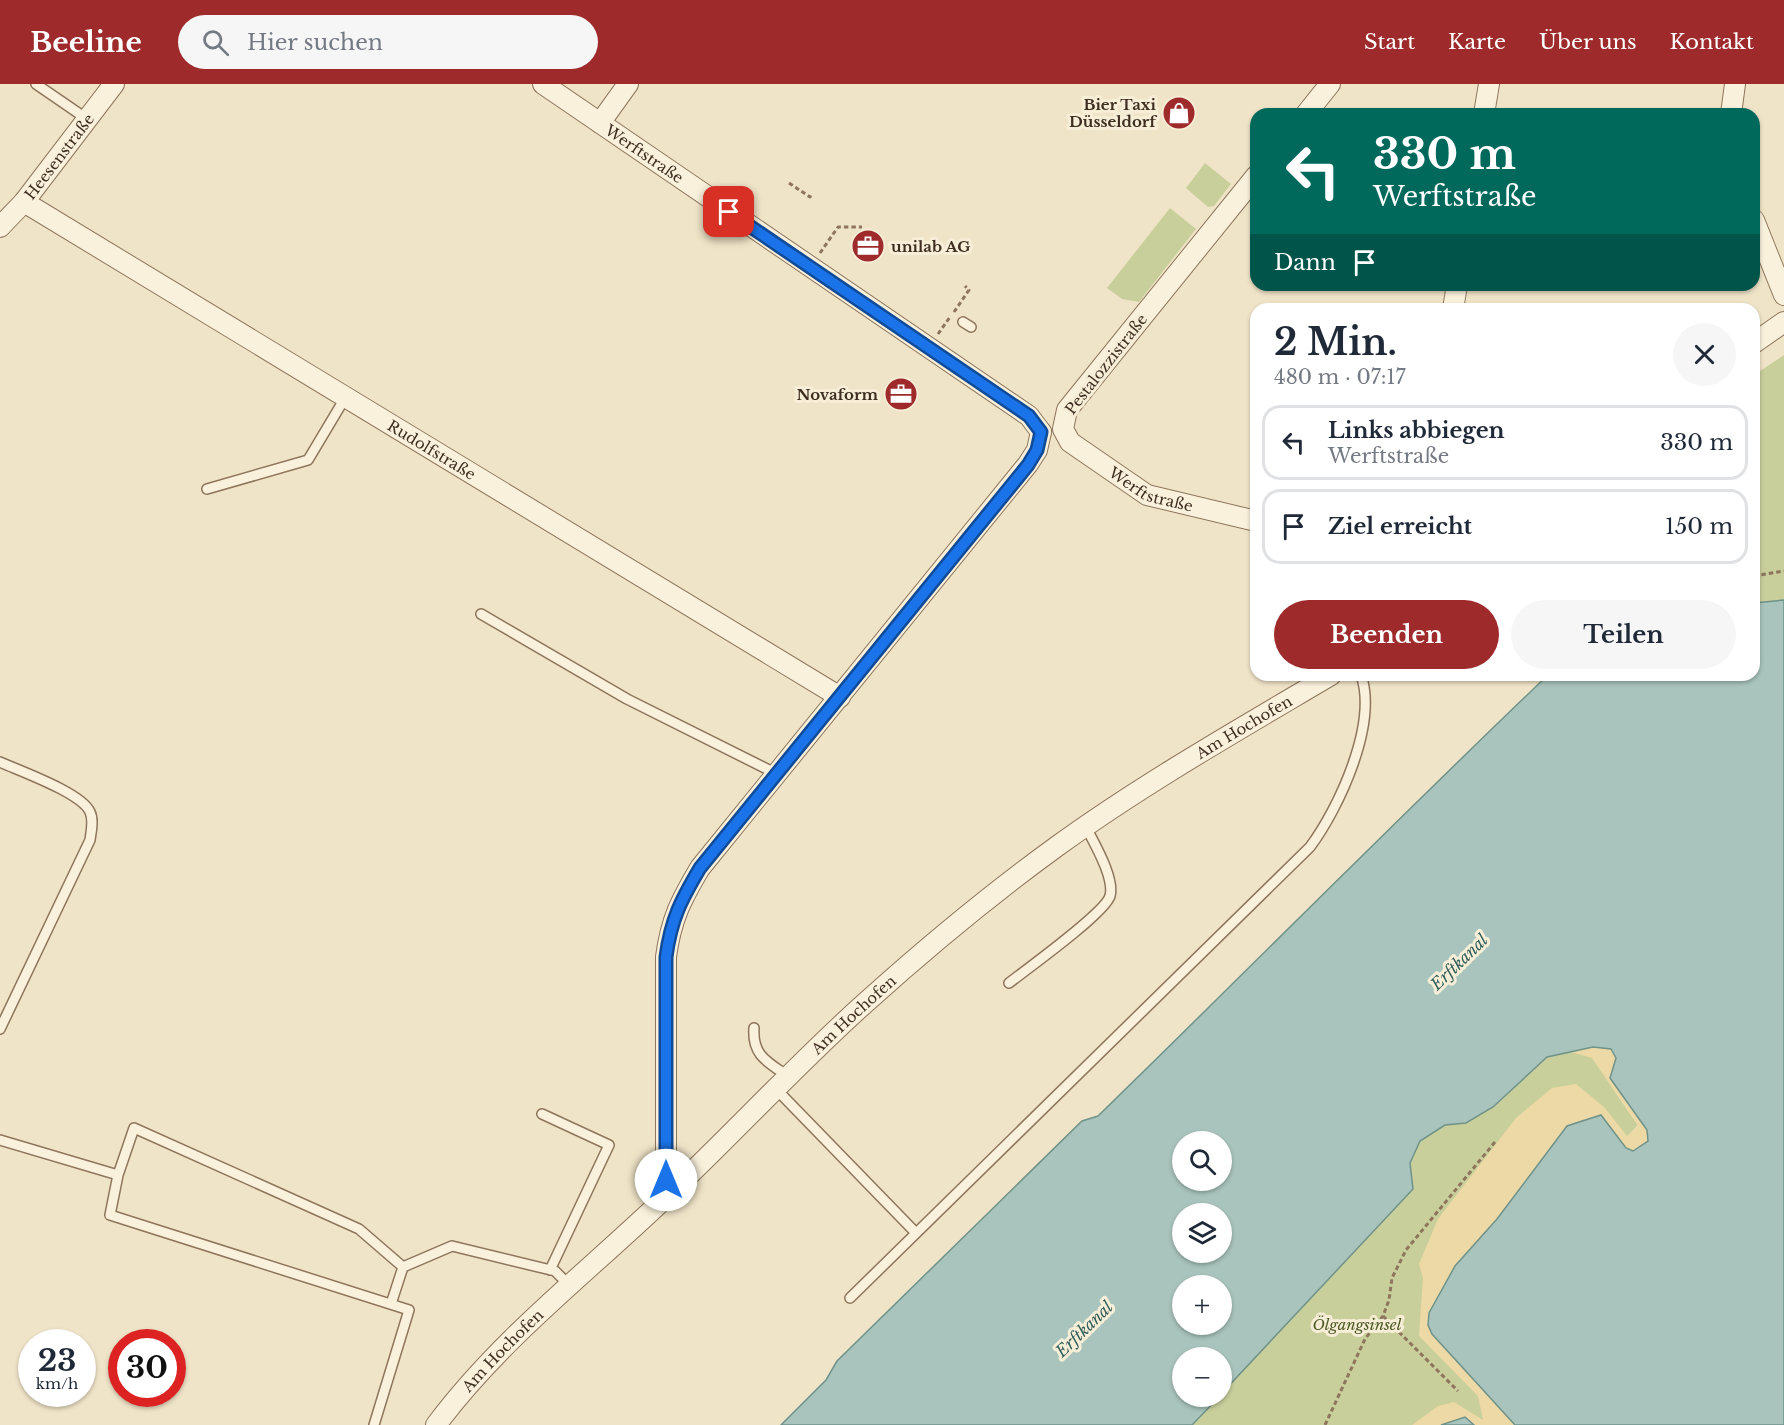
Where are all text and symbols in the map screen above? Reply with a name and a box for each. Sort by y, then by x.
search box [178,15,598,69]
text: Beeline [30,25,142,60]
icon: search [199,26,232,59]
text: Hier suchen [247,29,383,56]
text: Start [1364,29,1415,55]
text: Karte [1448,29,1506,55]
text: Über uns [1539,29,1637,55]
text: Kontakt [1670,29,1754,55]
place label: Bier Taxi Düsseldorf [1069,95,1158,131]
shop icon: Bier Taxi Düsseldorf [1161,95,1197,131]
street label: Heesenstraße [20,110,98,203]
street label: Werftstraße [601,119,687,187]
text: 330 m [1373,128,1516,180]
icon: left [1274,132,1352,210]
text: Werftstraße [1373,180,1537,213]
pin [703,186,754,237]
icon: arrive [712,195,745,228]
office icon: unilab AG [850,228,886,264]
place label: unilab AG [891,237,970,256]
icon: arrive [1348,246,1381,279]
text: Dann [1274,249,1336,276]
street label: Pestalozzistraße [1061,310,1151,418]
text: 2 Min. [1274,320,1397,365]
button: close [1673,323,1736,386]
text: 480 m · 07:17 [1274,365,1405,389]
office icon: Novaform [883,376,919,412]
place label: Novaform [797,385,878,404]
street label: Rudolfstraße [384,415,479,483]
text: Links abbiegen [1328,417,1505,444]
icon: left [1277,426,1310,459]
text: 330 m [1660,429,1733,456]
text: Werftstraße [1328,444,1449,468]
street label: Werftstraße [1105,462,1195,515]
icon: arrive [1277,510,1310,543]
text: Ziel erreicht [1328,513,1472,540]
text: 150 m [1665,513,1733,540]
button: Beenden [1274,600,1499,669]
button: Teilen [1511,600,1736,669]
street label: Am Hochofen [1191,691,1295,763]
water label: Erftkanal [1426,929,1492,995]
street label: Am Hochofen [806,971,900,1059]
map controls [1172,1131,1232,1407]
button: search [1172,1131,1232,1191]
position arrow [634,1148,698,1212]
button: layers [1172,1203,1232,1263]
button: + [1172,1275,1232,1335]
water label: Erftkanal [1051,1296,1117,1362]
street label: Am Hochofen [457,1305,547,1396]
park label: Ölgangsinsel [1313,1315,1402,1334]
speed limit sign: 30 [108,1329,186,1407]
text: 23 [38,1342,76,1379]
button: − [1172,1347,1232,1407]
text: km/h [36,1374,78,1393]

